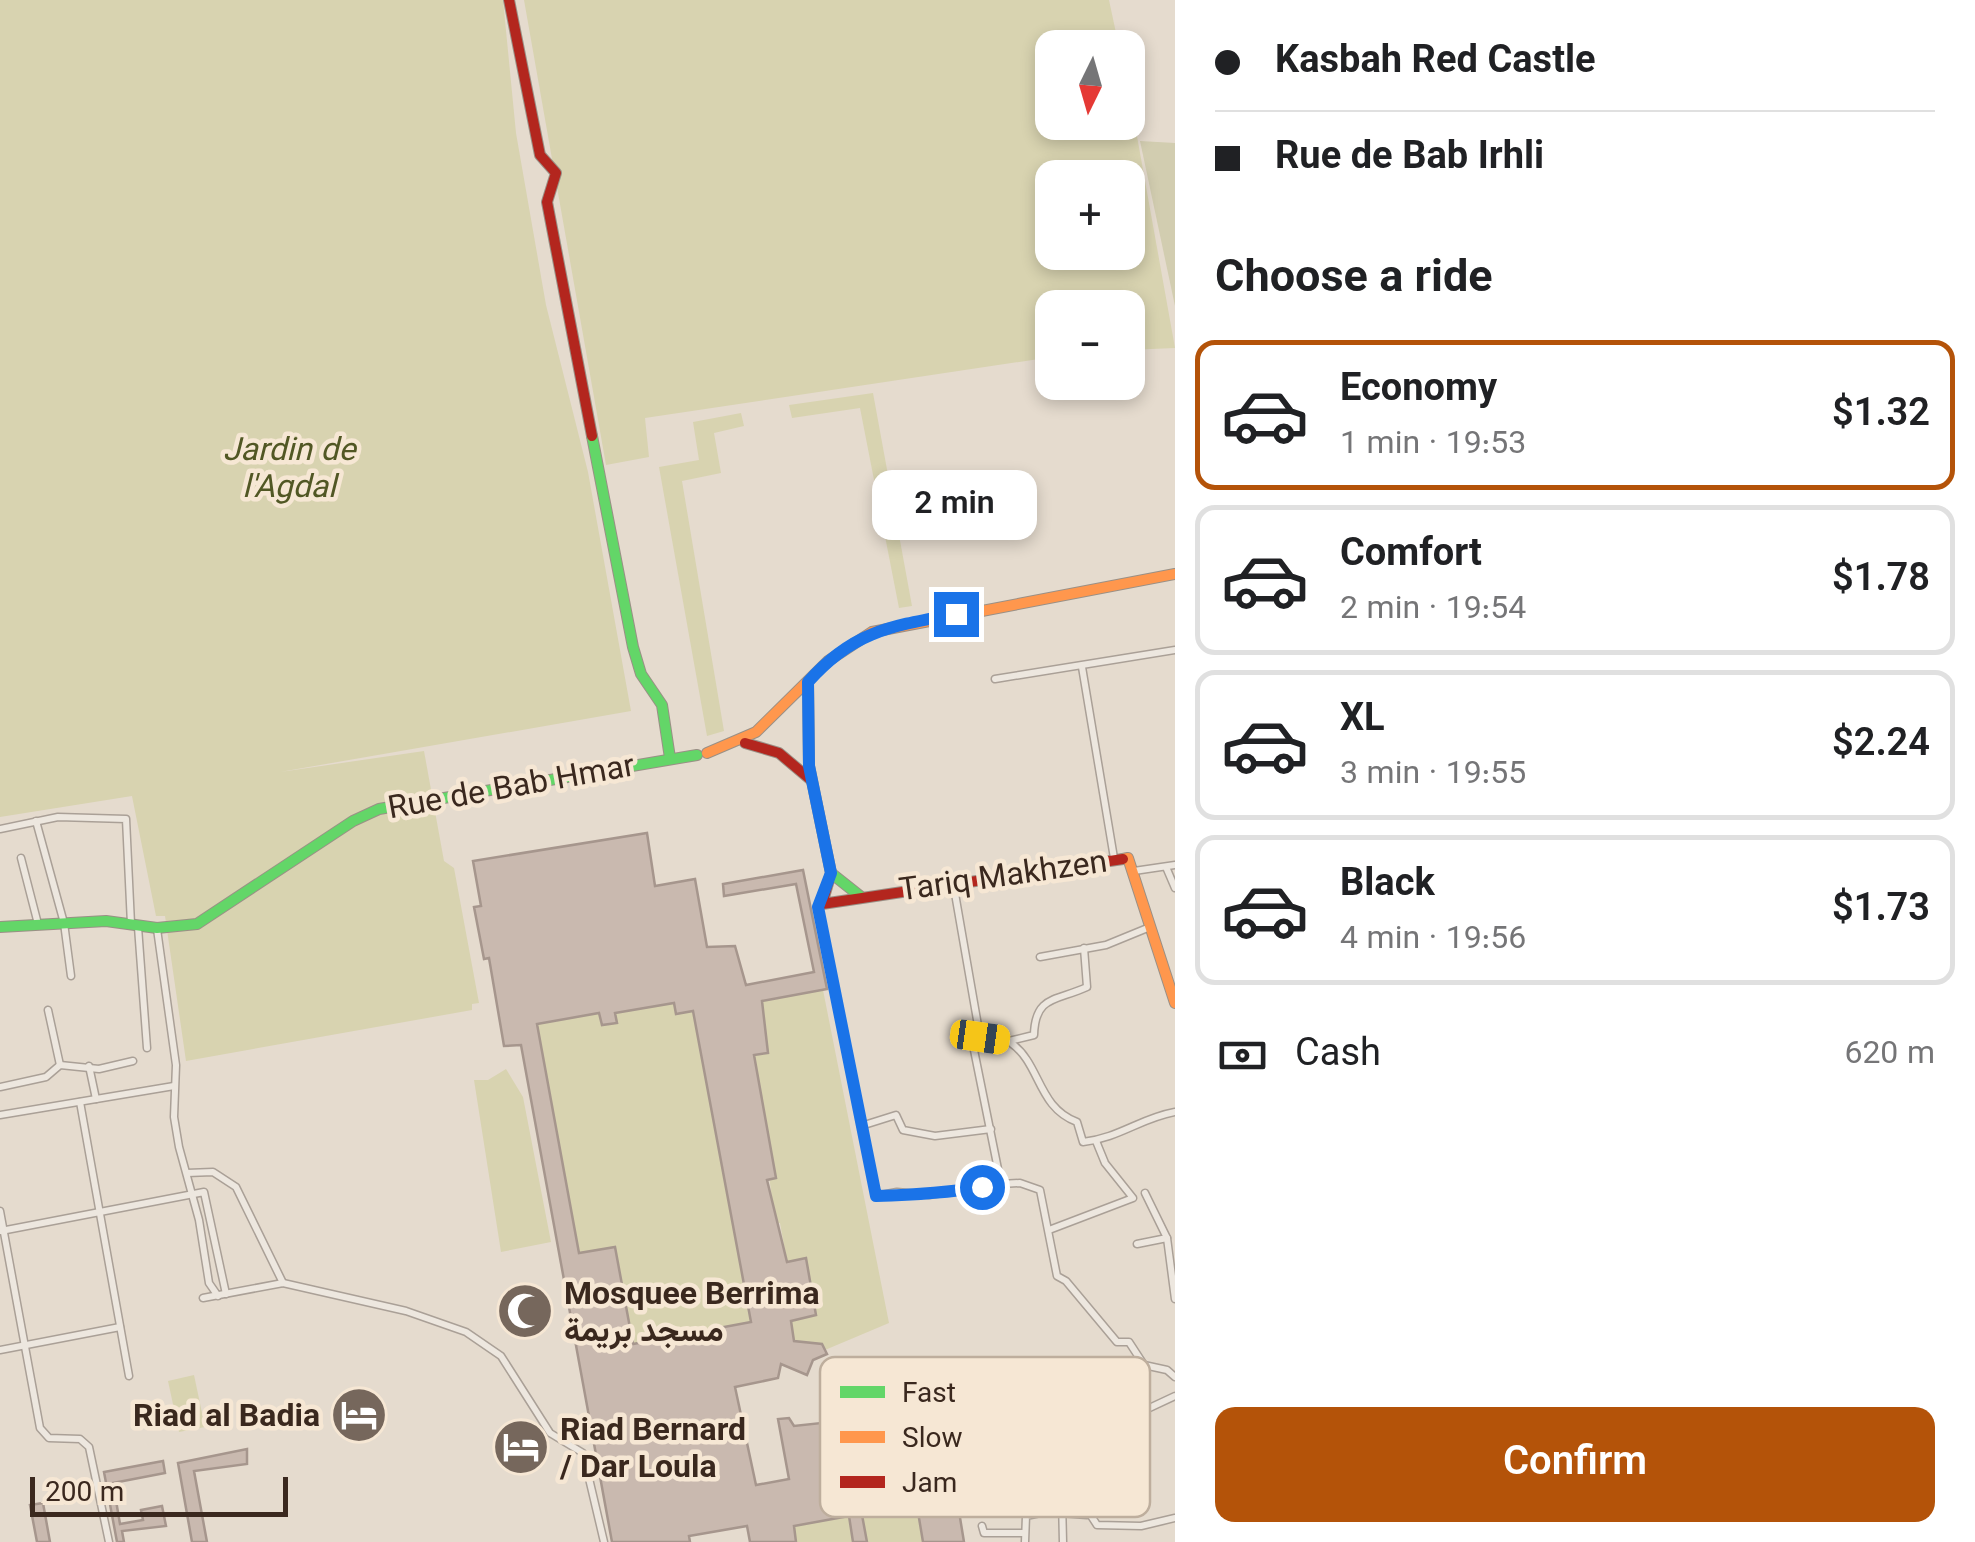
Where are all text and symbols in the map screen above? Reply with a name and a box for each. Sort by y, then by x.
north arrow [1035,30,1145,140]
map controls [1035,30,1145,400]
text: Kasbah Red Castle [1275,33,1596,92]
text: Rue de Bab Irhli [1275,129,1544,188]
button: + [1035,160,1145,270]
text: Choose a ride [1215,245,1493,315]
button: − [1035,290,1145,400]
text: Economy [1340,361,1497,420]
icon: car [1220,370,1310,460]
text: $1.32 [1832,386,1930,445]
text: 1 min · 19:53 [1340,420,1526,470]
park label: Jardin de l'Agdal [223,427,357,514]
callout: 2 min [874,469,1038,539]
text: 2 min [914,480,995,530]
text: Comfort [1340,526,1482,585]
icon: car [1220,535,1310,625]
text: $1.78 [1832,551,1930,610]
text: 2 min · 19:54 [1340,585,1526,635]
route end [934,592,979,637]
text: XL [1340,691,1385,750]
icon: car [1220,700,1310,790]
text: $2.24 [1832,716,1930,775]
street label: Rue de Bab Hmar [384,743,639,835]
text: 3 min · 19:55 [1340,750,1526,800]
street label: Tariq Makhzen [896,839,1111,917]
text: Black [1340,856,1435,915]
icon: car [1220,865,1310,955]
text: $1.73 [1832,881,1930,940]
text: 4 min · 19:56 [1340,915,1526,965]
car [948,1018,1012,1056]
text: Cash [1295,1026,1381,1085]
icon: cash [1215,1028,1270,1083]
text: 620 m [1844,1030,1935,1080]
route start [960,1165,1005,1210]
place label: Mosquee Berrima مسجد بريمة [564,1271,820,1358]
mosque icon: Mosquee Berrima مسجد بريمة [495,1281,555,1341]
legend [820,1357,1150,1517]
text: Fast [902,1373,956,1417]
hotel icon: Riad al Badia [329,1385,389,1445]
place label: Riad al Badia [133,1393,320,1443]
place label: Riad Bernard / Dar Loula [559,1407,746,1494]
button: Confirm [1215,1407,1935,1522]
hotel icon: Riad Bernard / Dar Loula [491,1417,551,1477]
text: Slow [902,1418,962,1462]
text: Jam [902,1463,957,1507]
scale bar [30,1472,288,1516]
text: 200 m [45,1472,124,1516]

